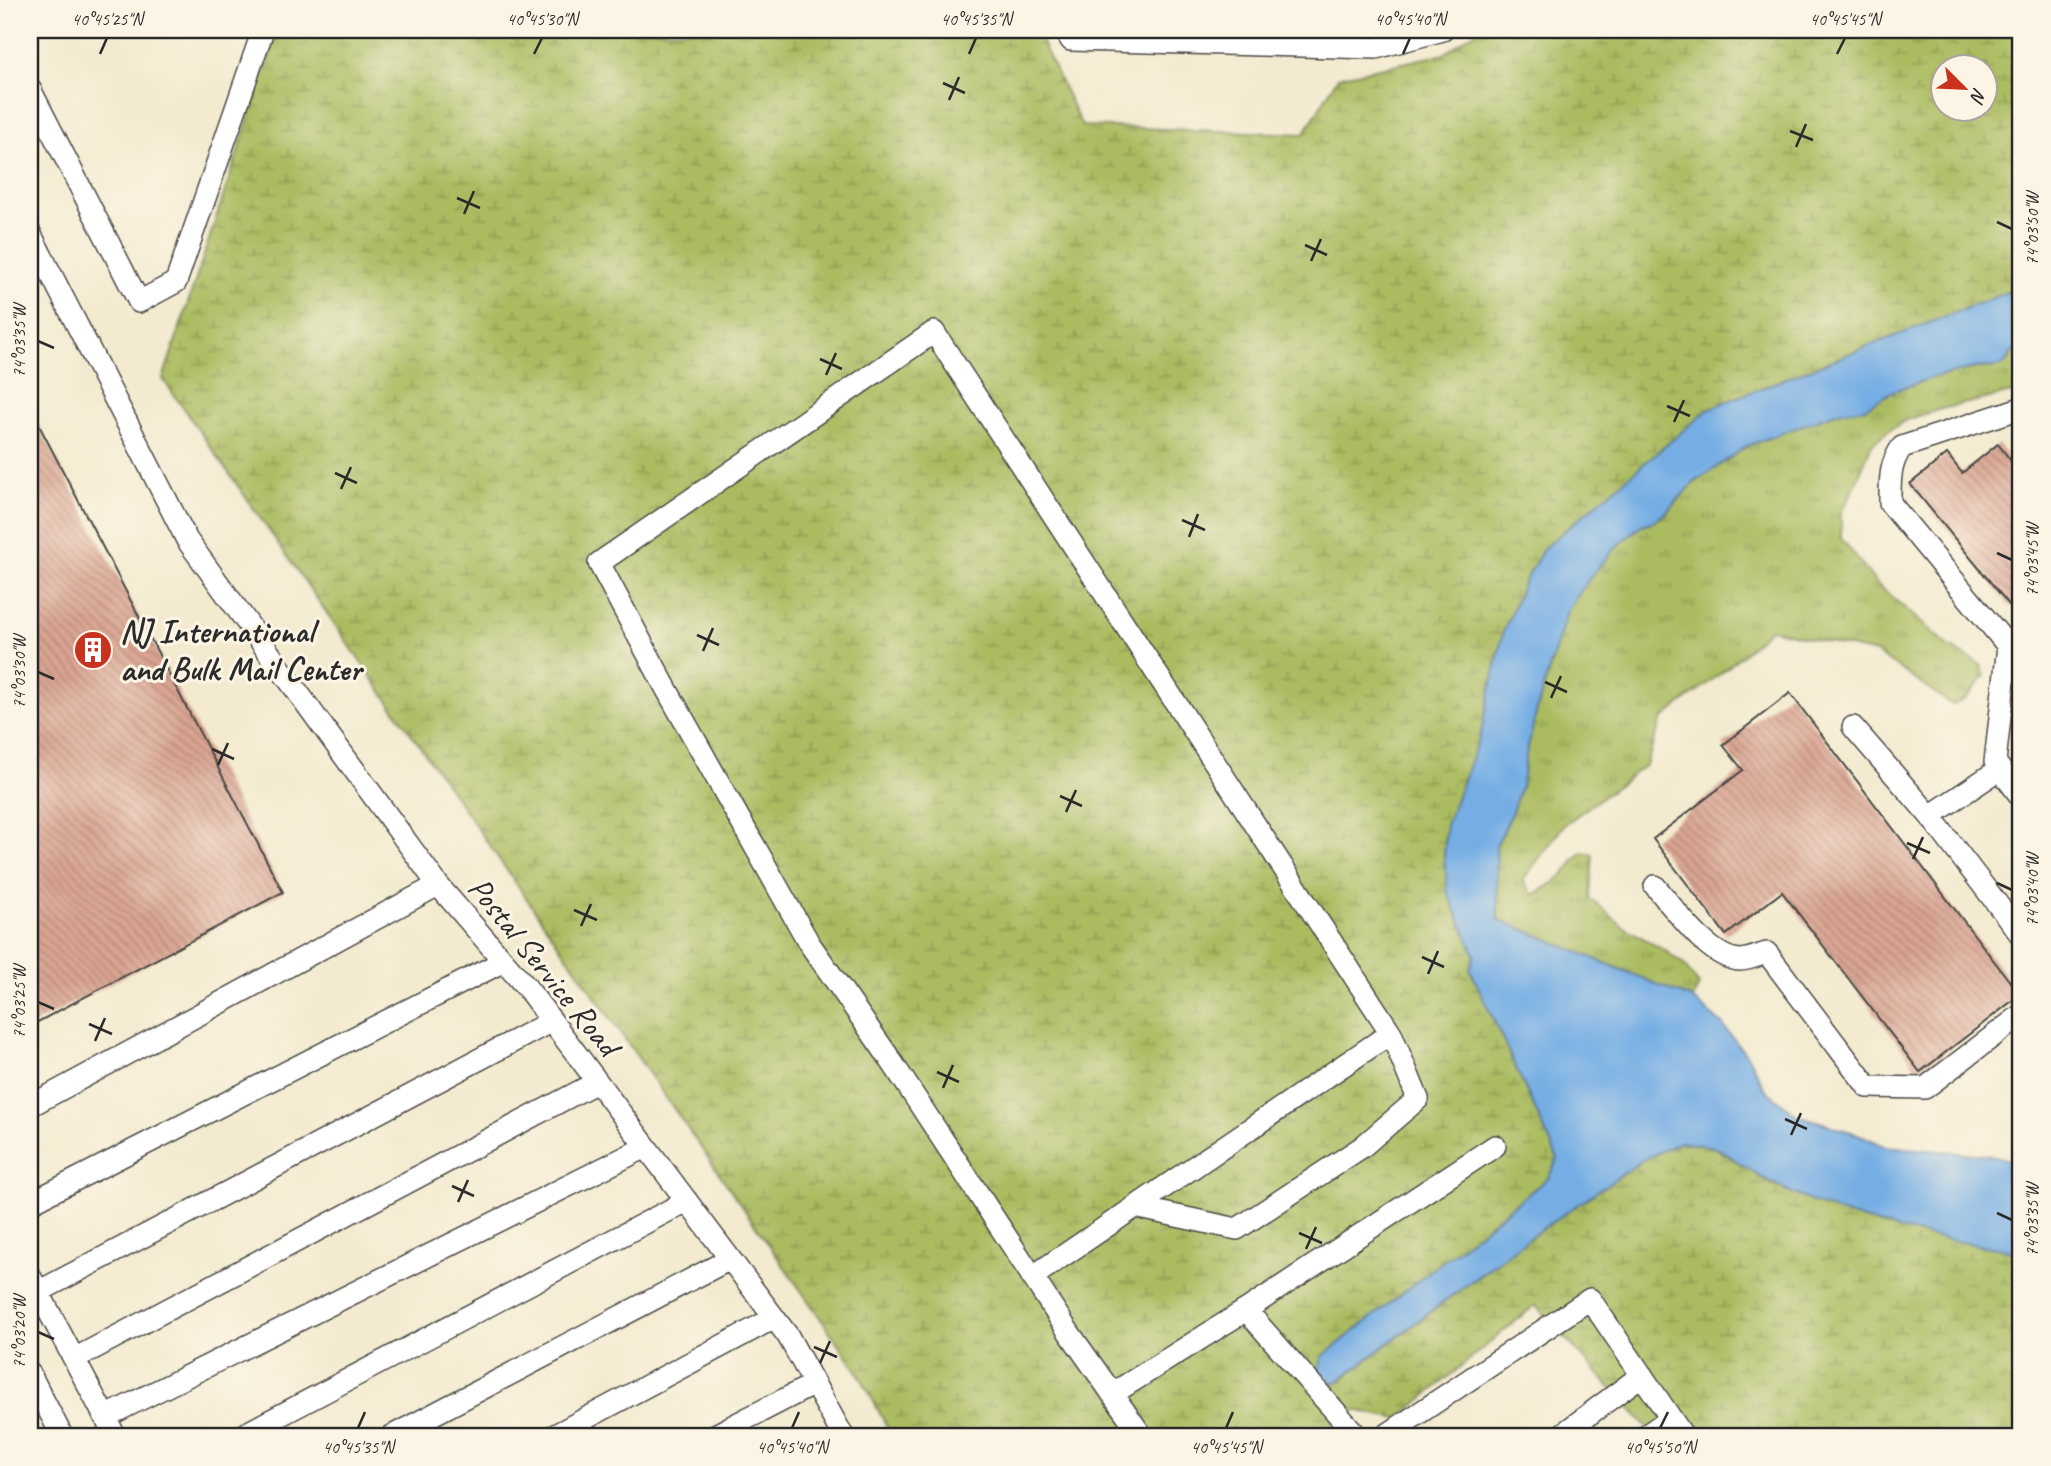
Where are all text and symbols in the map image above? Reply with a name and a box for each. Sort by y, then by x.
text: 40°45'25"N [72,8,146,30]
text: 40°45'30"N [507,8,581,30]
text: 40°45'35"N [941,8,1015,30]
text: 40°45'40"N [1375,8,1449,30]
text: 40°45'45"N [1810,8,1884,30]
north arrow [1928,52,1998,122]
text: N [1964,84,1992,108]
text: 74°03'50"W [2021,189,2043,266]
text: 74°03'35"W [8,301,30,378]
text: 74°03'45"W [2021,520,2043,597]
place label: NJ International and Bulk Mail Center [120,610,364,690]
building icon: NJ International and Bulk Mail Center [72,629,114,671]
text: 74°03'30"W [8,632,30,709]
text: 74°03'40"W [2021,850,2043,927]
street label: Postal Service Road [459,868,632,1068]
text: 74°03'25"W [8,962,30,1039]
text: 74°03'35"W [2021,1180,2043,1257]
text: 74°03'20"W [8,1292,30,1369]
text: 40°45'35"N [323,1436,397,1458]
text: 40°45'40"N [757,1436,831,1458]
text: 40°45'45"N [1191,1436,1265,1458]
text: 40°45'50"N [1625,1436,1699,1458]

